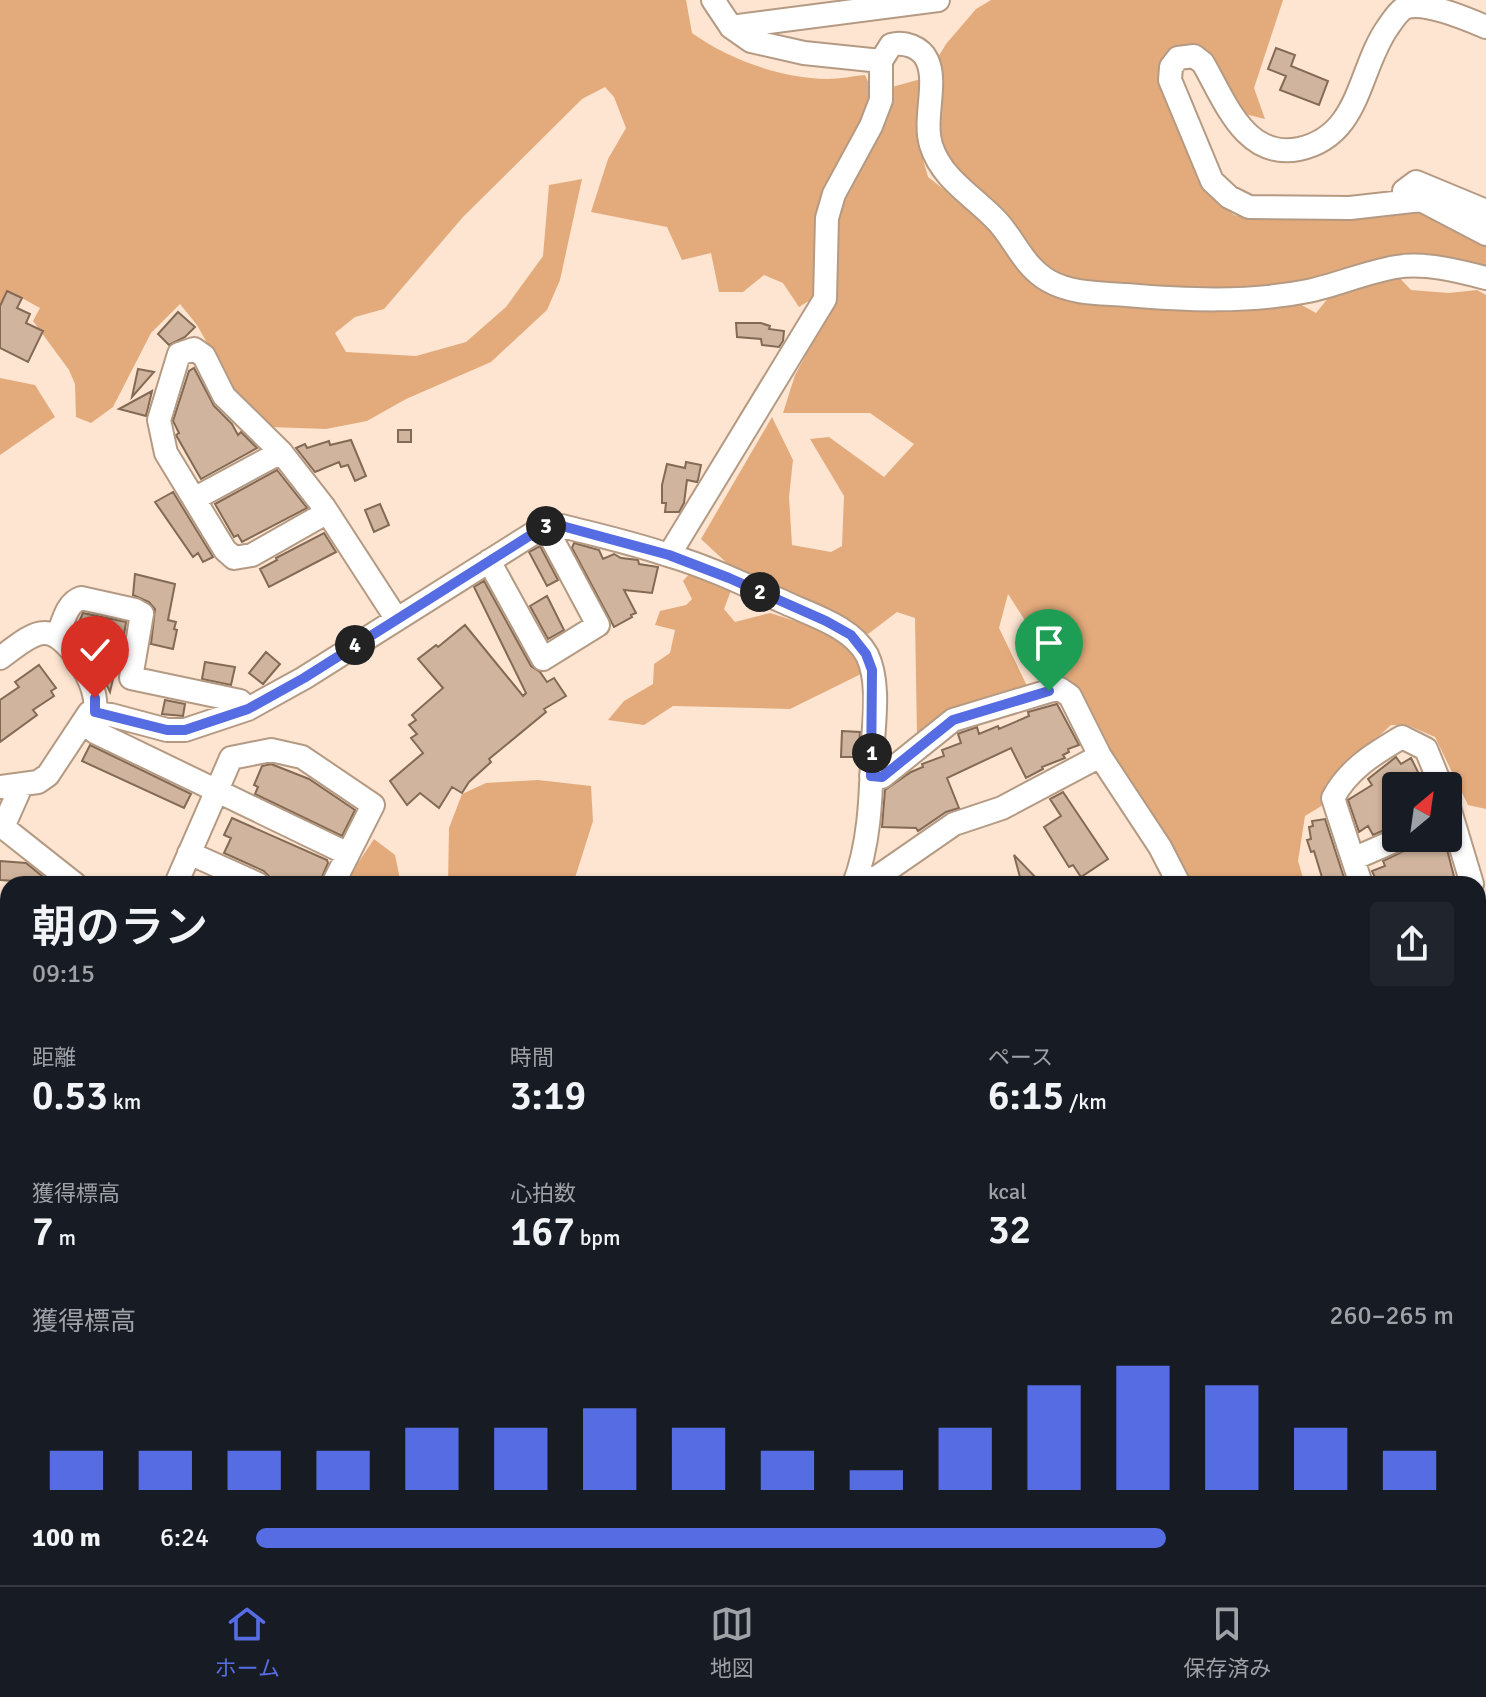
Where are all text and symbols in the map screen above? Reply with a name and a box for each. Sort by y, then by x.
pin: 3 [526,506,566,546]
text: 3 [540,512,552,539]
pin: 2 [740,572,780,612]
text: 2 [754,578,766,605]
pin [1015,609,1083,691]
pin [61,616,129,698]
icon: arrive [1027,621,1071,665]
pin: 4 [335,625,375,665]
icon: check [73,628,117,672]
text: 4 [349,631,361,658]
pin: 1 [852,733,892,773]
text: 1 [866,739,878,766]
north arrow [1382,772,1462,852]
map controls [1382,772,1462,852]
text: 朝のラン [32,901,208,955]
button: share [1370,902,1454,986]
text: 09:15 [32,958,95,990]
text: 距離 [32,1044,76,1071]
text: 時間 [510,1044,554,1071]
text: ペース [988,1044,1053,1071]
text: 0.53 [32,1071,108,1121]
text: 3:19 [510,1071,586,1121]
text: 6:15 [988,1071,1064,1121]
text: km [108,1088,141,1115]
text: /km [1064,1088,1107,1115]
text: kcal [988,1178,1027,1205]
text: 獲得標高 [32,1180,120,1207]
text: 心拍数 [510,1180,576,1207]
text: 32 [988,1205,1031,1255]
text: 7 [32,1207,54,1257]
text: 167 [510,1207,575,1257]
text: m [54,1224,76,1251]
text: bpm [575,1224,620,1251]
text: 260–265 m [1330,1300,1454,1332]
text: 獲得標高 [32,1306,136,1338]
text: 100 m [32,1522,101,1554]
text: 6:24 [160,1522,209,1554]
tab: ホーム [215,1602,280,1682]
tab: 地図 [710,1602,754,1682]
tab: 保存済み [1183,1602,1271,1682]

